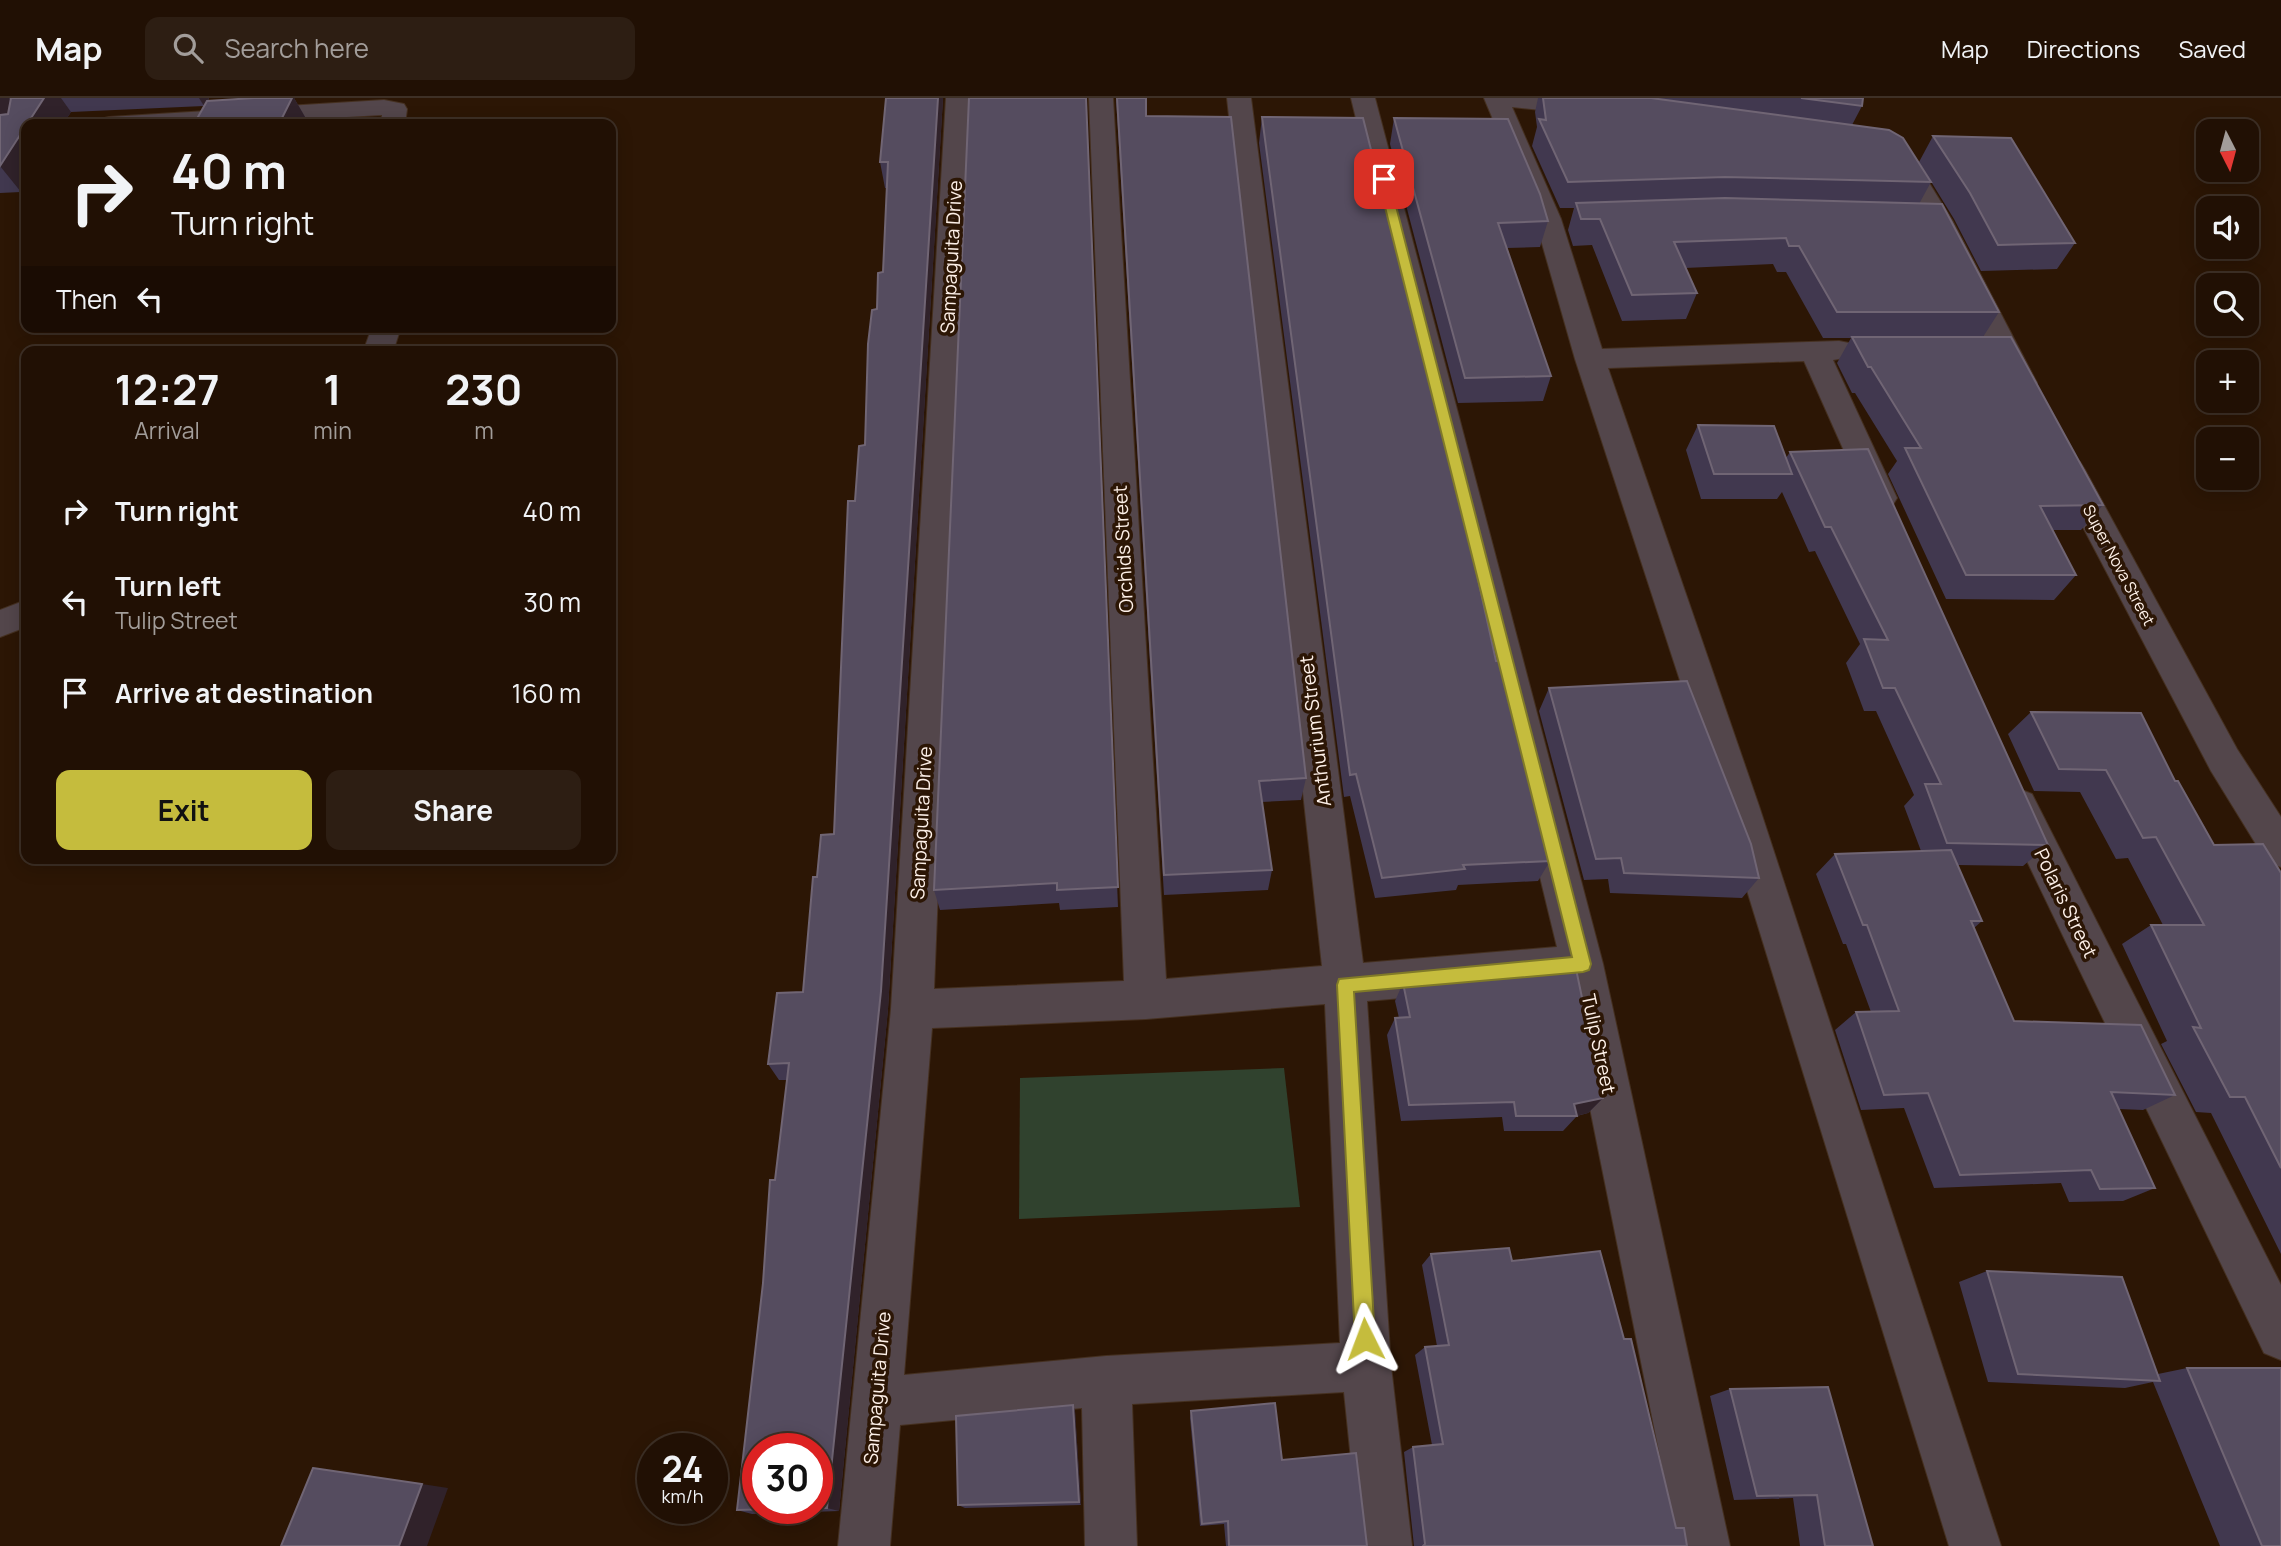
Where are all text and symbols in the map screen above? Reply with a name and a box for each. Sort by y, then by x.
search box [145,17,635,80]
text: Map [35,26,103,71]
icon: search [169,29,207,67]
text: Search here [225,30,369,66]
text: Map [1941,32,1989,65]
text: Directions [2027,32,2140,65]
text: Saved [2178,32,2246,65]
north arrow [2196,119,2259,182]
map controls [2196,119,2259,490]
text: 40 m [171,137,287,204]
icon: right [56,147,147,238]
pin [1354,149,1414,209]
icon: arrive [1365,160,1403,198]
street label: Sampaguita Drive [934,180,968,334]
button: sound [2196,196,2259,259]
text: Turn right [171,201,314,245]
button: search [2196,273,2259,336]
icon: left [131,280,169,318]
text: Then [56,281,117,317]
button: + [2196,350,2259,413]
text: 12:27 [115,360,220,418]
text: 1 [323,360,342,418]
text: 230 [445,360,522,418]
text: Arrival [134,414,200,446]
text: min [313,414,352,446]
text: m [474,414,494,446]
button: − [2196,427,2259,490]
street label: Orchids Street [1107,485,1139,613]
icon: right [56,492,94,530]
text: Turn right [115,493,239,529]
text: 40 m [523,493,581,529]
street label: Super Nova Street [2078,501,2160,629]
text: Turn left [115,568,222,604]
icon: left [56,583,94,621]
text: 30 m [524,584,581,620]
text: Tulip Street [115,604,238,636]
street label: Anthurium Street [1293,654,1337,808]
icon: arrive [56,674,94,712]
text: Arrive at destination [115,675,373,711]
text: 160 m [512,675,581,711]
street label: Sampaguita Drive [904,746,938,900]
button: Exit [56,770,312,850]
button: Share [326,770,581,850]
street label: Polaris Street [2028,844,2104,962]
street label: Tulip Street [1576,992,1622,1096]
position arrow [1328,1302,1402,1376]
street label: Sampaguita Drive [857,1310,897,1466]
speed limit sign: 30 [742,1433,833,1524]
text: 24 [662,1445,703,1493]
text: km/h [662,1484,703,1508]

